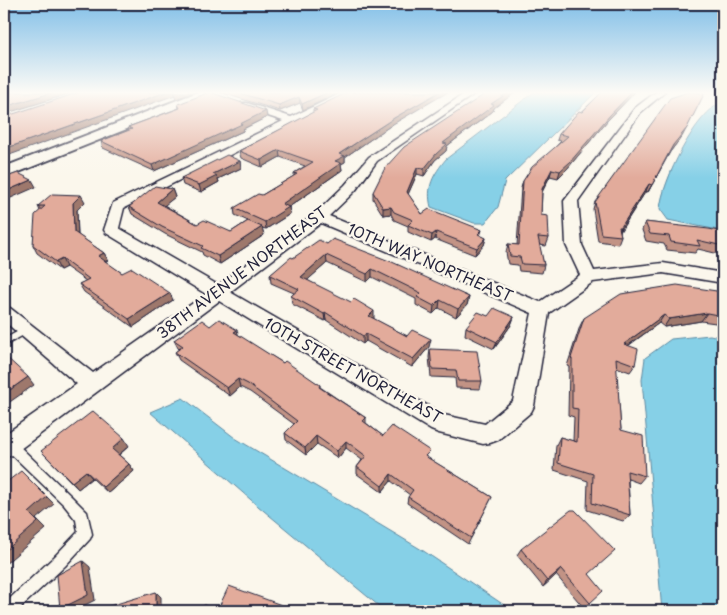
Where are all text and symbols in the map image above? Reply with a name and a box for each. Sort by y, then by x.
street label: 38TH AVENUE NORTHEAST [151,200,332,344]
street label: 10TH WAY NORTHEAST [345,216,517,307]
street label: 10TH STREET NORTHEAST [261,311,447,429]

